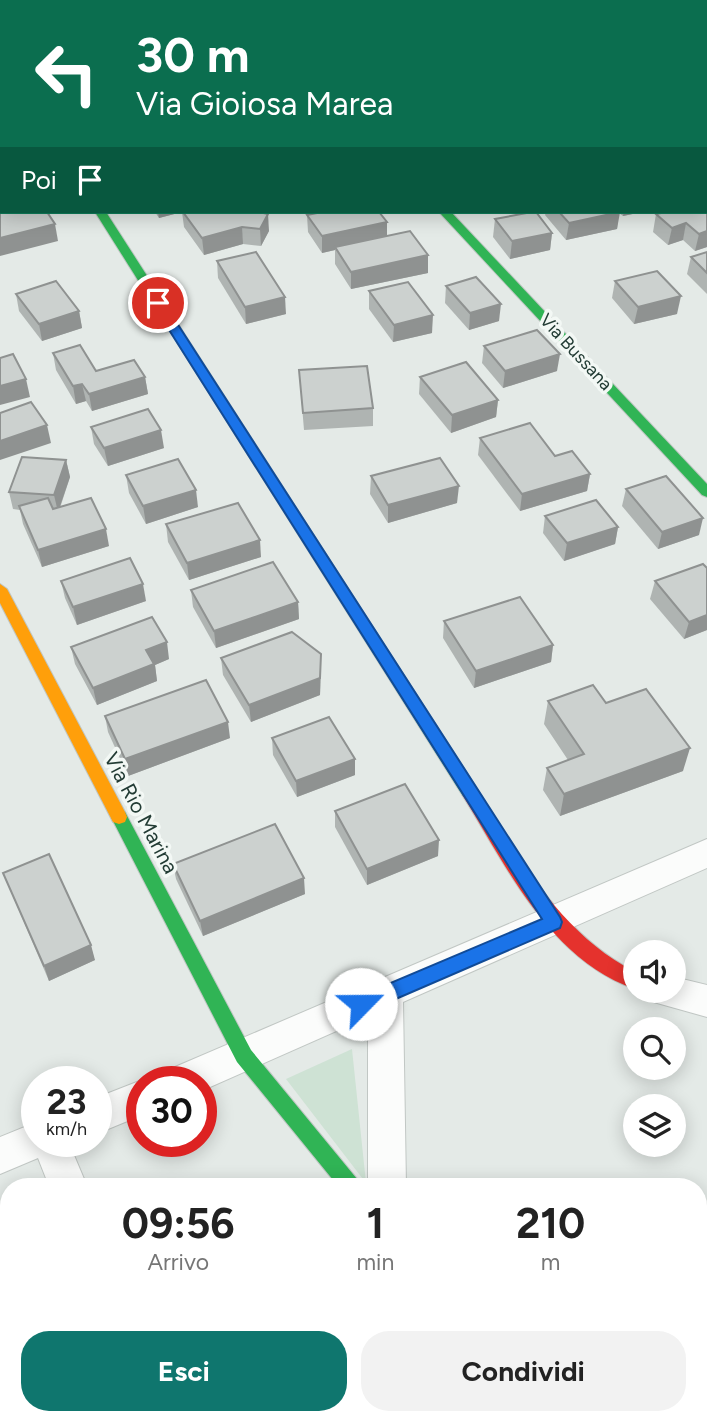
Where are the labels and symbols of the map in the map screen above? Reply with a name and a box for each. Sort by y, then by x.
pin [128,273,188,333]
street label: Via Bussana [535,309,617,395]
street label: Via Rio Marina [99,748,184,878]
position arrow [324,967,398,1041]
speed limit sign: 30 [126,1066,217,1157]

